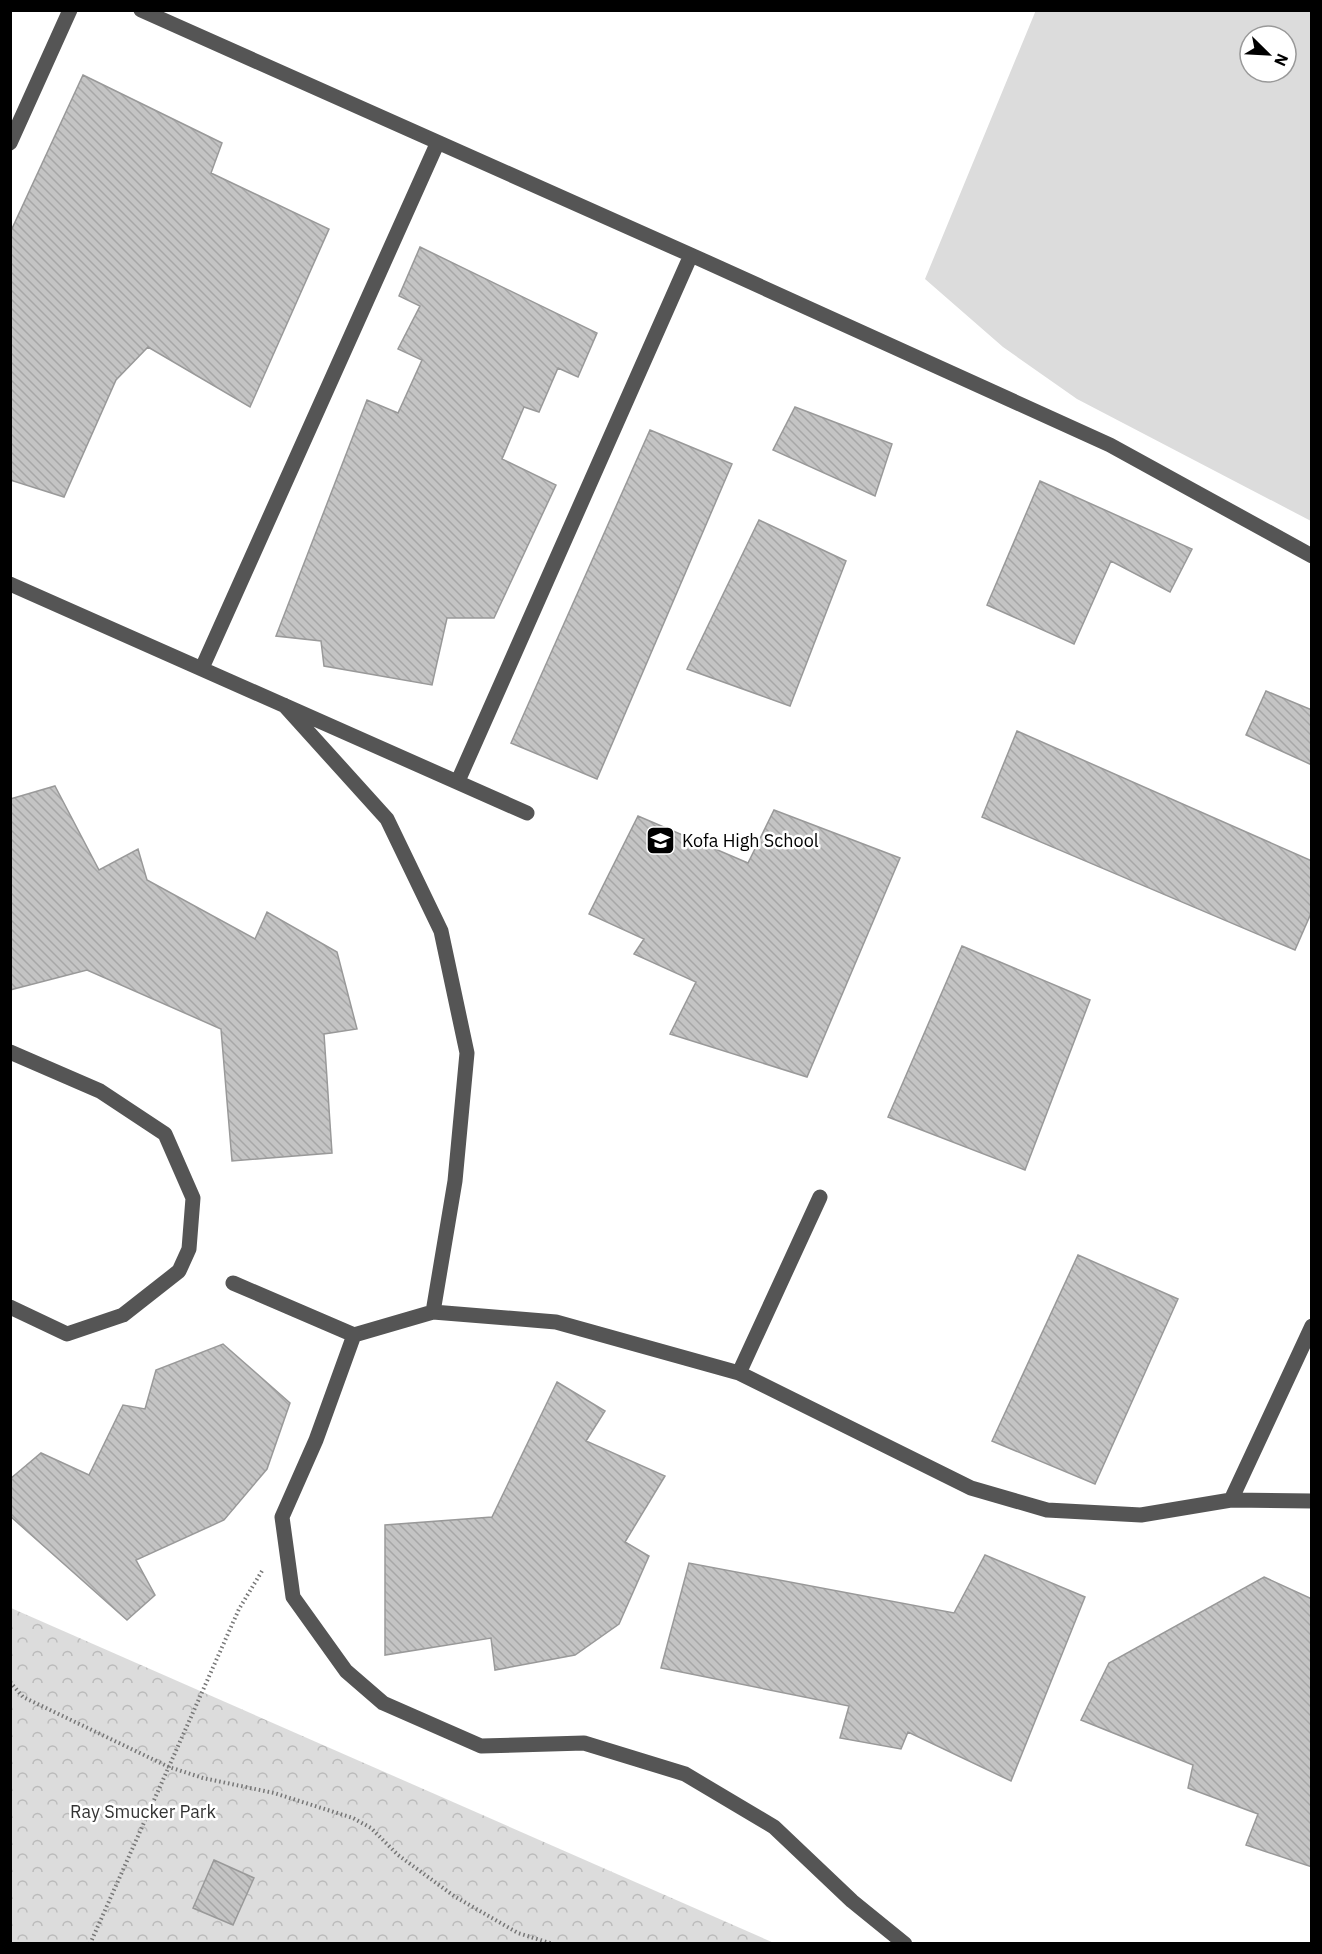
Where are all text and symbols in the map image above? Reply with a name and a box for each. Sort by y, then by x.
north arrow [1238,24,1298,84]
text: N [1270,51,1293,69]
school or university icon: Kofa High School [645,824,677,856]
place label: Kofa High School [682,829,819,852]
park label: Ray Smucker Park [70,1800,216,1823]

